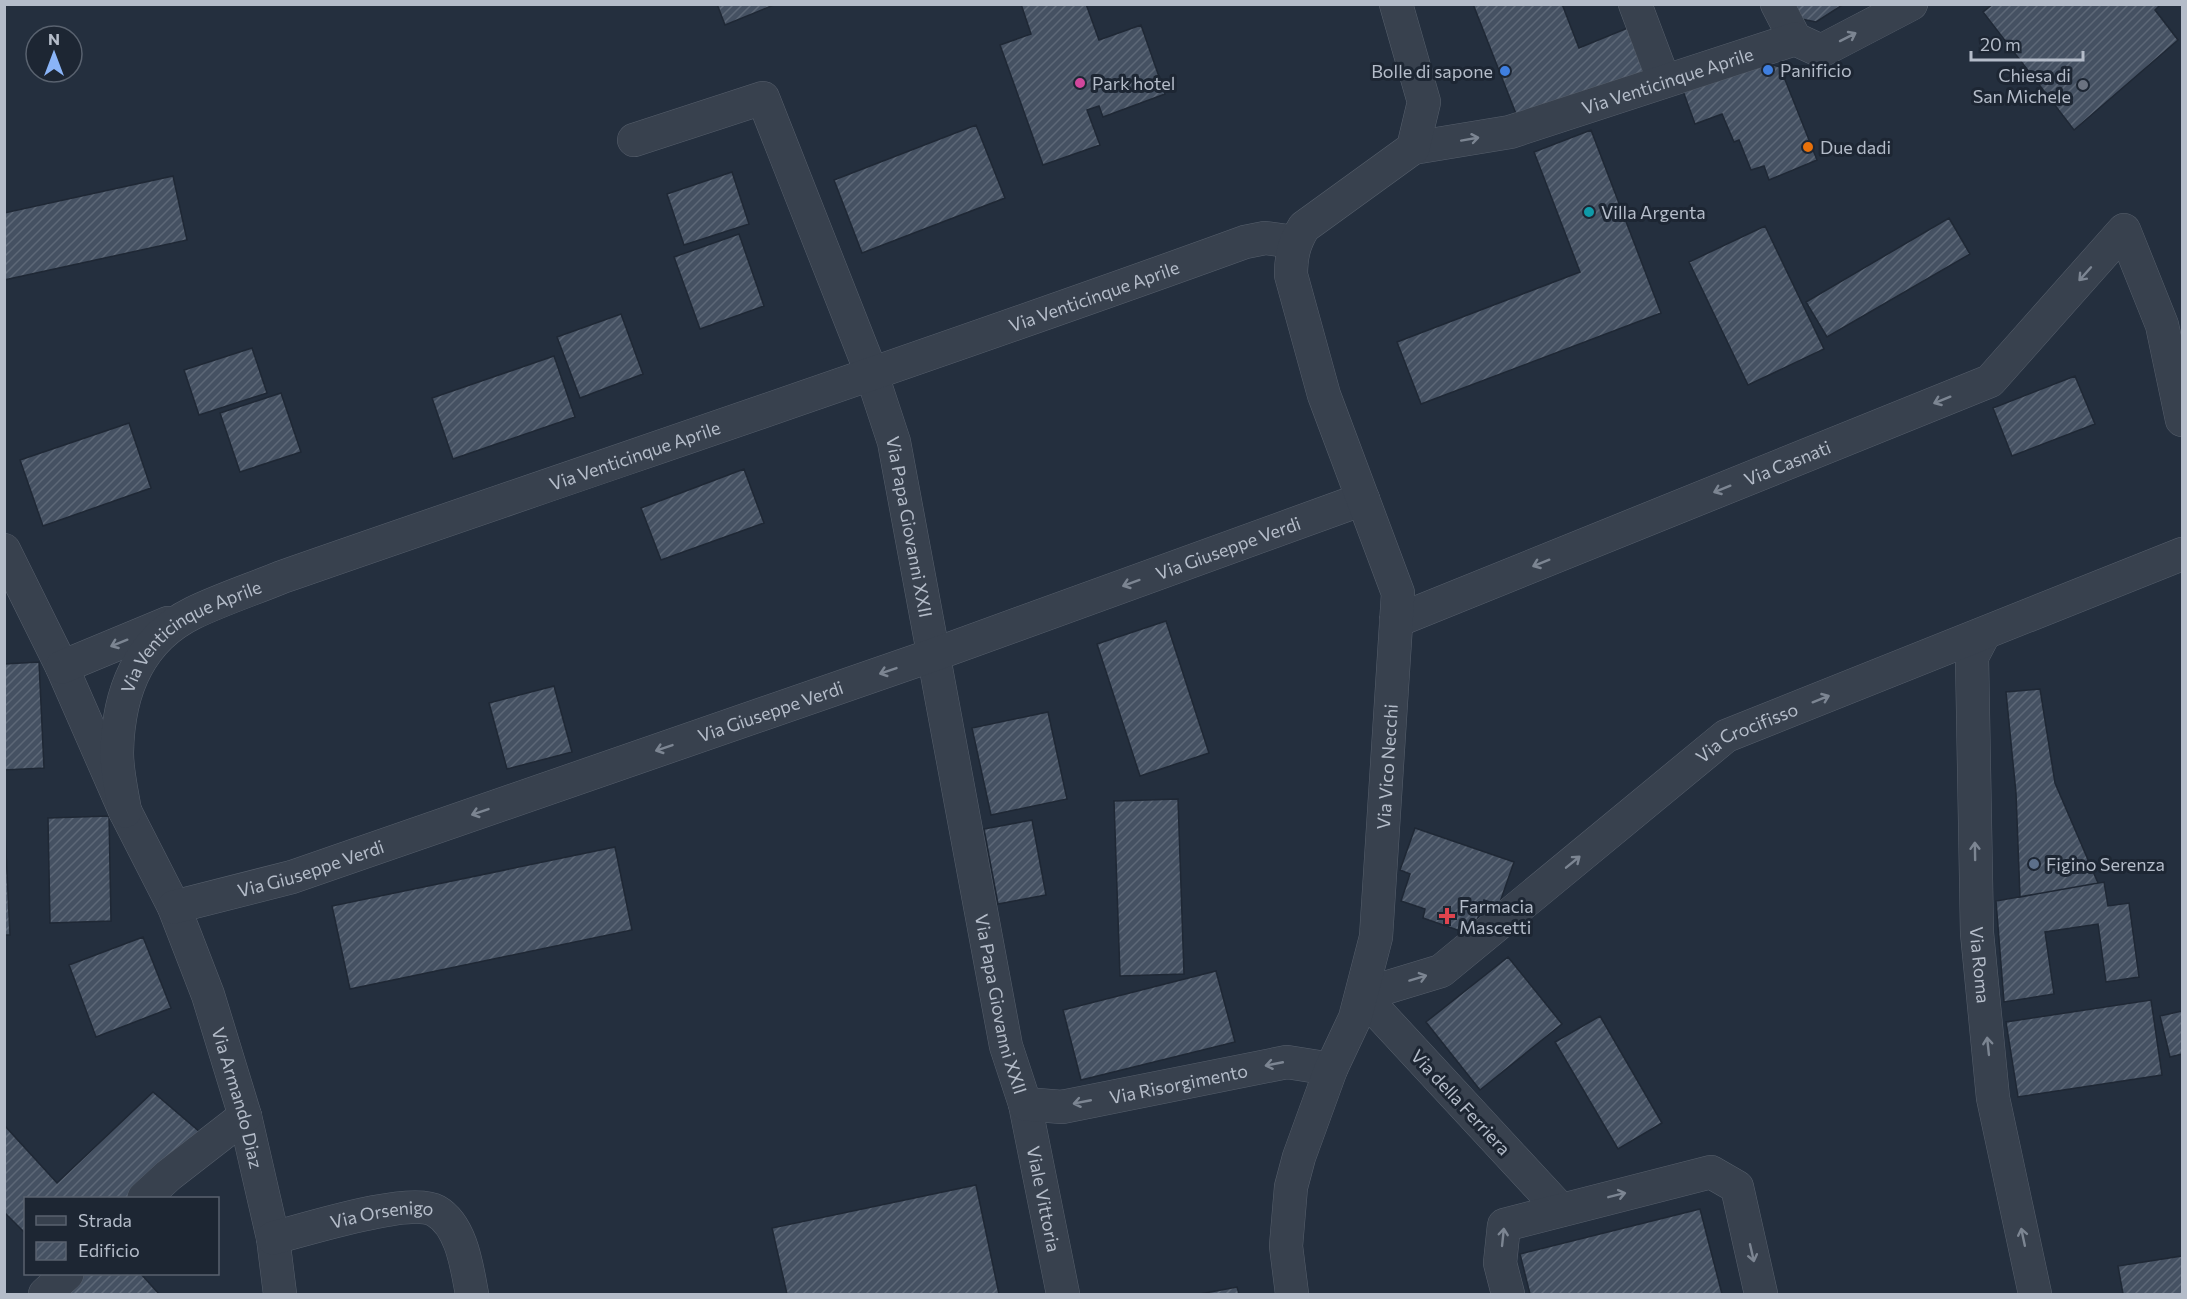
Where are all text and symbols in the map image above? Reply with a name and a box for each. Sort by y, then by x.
north arrow [24,24,84,84]
scale bar [1971,24,2084,62]
text: N [48,29,60,48]
one-way arrow [1838,31,1856,42]
text: 20 m [1980,33,2021,55]
street label: Via Venticinque Aprile [1579,42,1756,119]
place label: Panificio [1780,59,1852,81]
place label: Bolle di sapone [1371,60,1493,82]
marker: Panificio [1761,63,1775,77]
marker: Bolle di sapone [1498,64,1512,78]
place label: Chiesa di San Michele [1973,64,2071,107]
place label: Park hotel [1092,72,1175,94]
marker: Park hotel [1073,76,1087,90]
marker: Chiesa di San Michele [2076,78,2090,92]
one-way arrow [1460,133,1480,144]
place label: Due dadi [1820,136,1891,158]
marker: Due dadi [1801,140,1815,154]
place label: Villa Argenta [1601,201,1706,223]
marker: Villa Argenta [1582,205,1596,219]
street label: Via Venticinque Aprile [1006,256,1182,336]
one-way arrow [2078,267,2092,282]
one-way arrow [1933,395,1952,406]
street label: Via Venticinque Aprile [546,416,723,495]
street label: Via Papa Giovanni XXII [882,434,937,619]
street label: Via Casnati [1741,436,1834,490]
one-way arrow [1713,484,1732,495]
street label: Via Giuseppe Verdi [1153,512,1303,584]
one-way arrow [1533,558,1551,569]
street label: Via Venticinque Aprile [116,575,264,696]
one-way arrow [1122,579,1141,590]
one-way arrow [110,638,128,649]
one-way arrow [879,666,898,677]
street label: Via Giuseppe Verdi [695,676,846,747]
one-way arrow [1811,693,1829,704]
street label: Via Crocifisso [1691,698,1801,767]
street label: Via Vico Necchi [1372,703,1402,830]
one-way arrow [655,744,674,755]
one-way arrow [471,808,490,819]
street label: Via Giuseppe Verdi [235,835,387,901]
one-way arrow [1969,842,1981,862]
place label: Figino Serenza [2046,853,2165,875]
one-way arrow [1565,856,1581,869]
marker: Figino Serenza [2027,857,2041,871]
place label: Farmacia Mascetti [1459,895,1534,938]
marker: Farmacia Mascetti [1440,909,1454,923]
street label: Via Papa Giovanni XXII [971,912,1032,1097]
street label: Via Roma [1966,926,1995,1004]
one-way arrow [1408,972,1427,983]
street label: Via Armando Diaz [207,1024,268,1171]
one-way arrow [1982,1036,1993,1056]
street label: Via della Ferriera [1407,1045,1515,1159]
street label: Via Risorgimento [1107,1059,1250,1108]
one-way arrow [1264,1059,1284,1070]
one-way arrow [1073,1097,1093,1108]
street label: Viale Vittoria [1023,1144,1065,1254]
one-way arrow [1607,1189,1626,1201]
street label: Via Orsenigo [328,1196,436,1233]
legend [24,1197,219,1275]
text: Strada [78,1209,132,1231]
one-way arrow [1498,1228,1509,1247]
one-way arrow [2017,1228,2028,1248]
text: Edificio [78,1239,140,1261]
one-way arrow [1747,1243,1758,1262]

